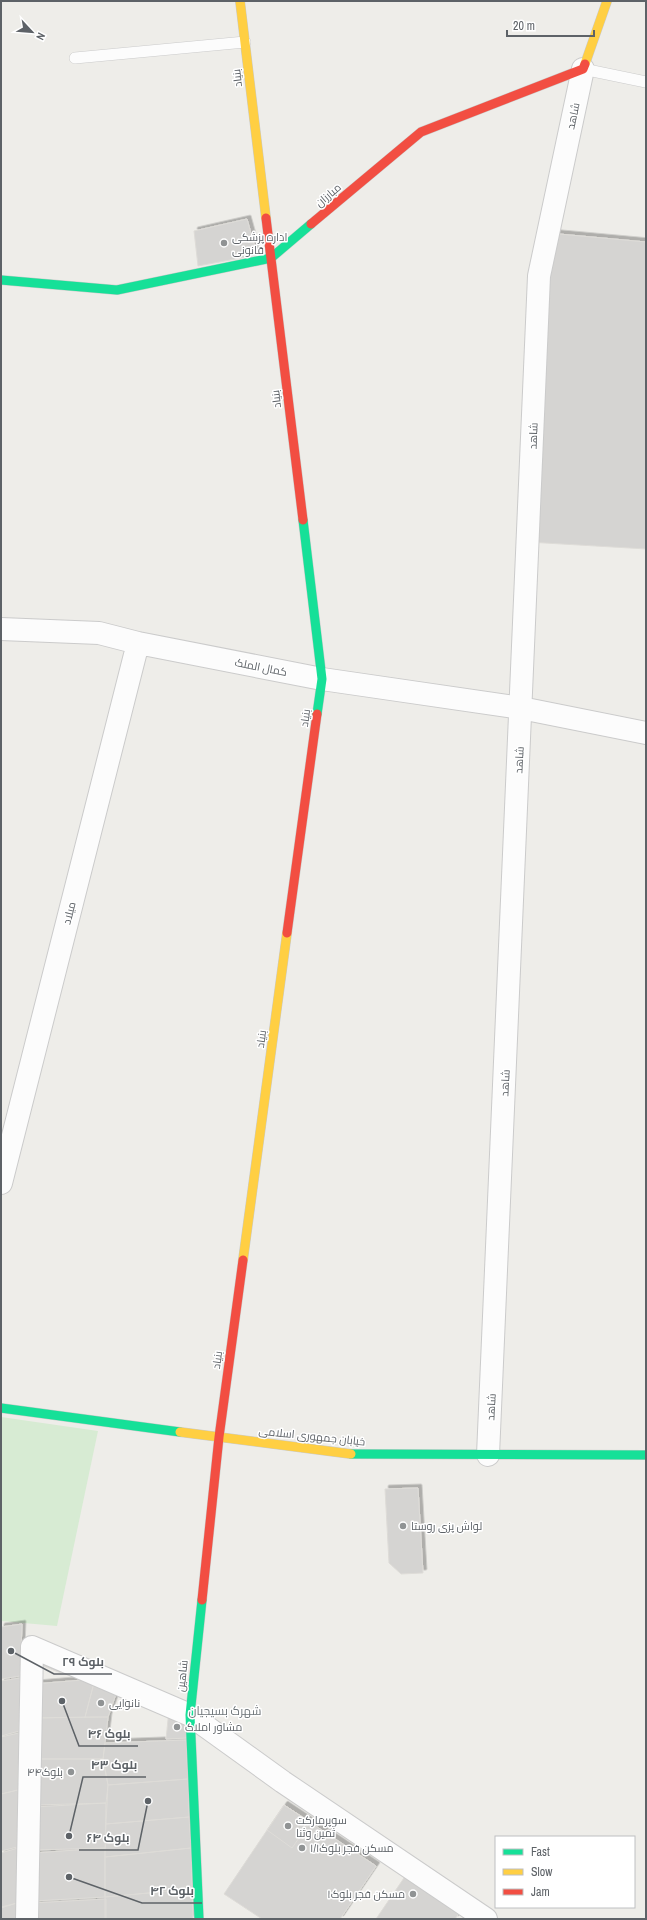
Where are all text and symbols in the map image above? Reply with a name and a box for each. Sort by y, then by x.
north arrow [12,12,52,52]
scale bar [507,12,594,38]
text: 20 m [513,18,535,34]
text: N [33,30,49,42]
street label: بنیاد [229,68,245,88]
street label: شاهد [563,101,583,131]
street label: مبارزان [312,180,344,210]
place label: اداره پزشکی قانونی [232,230,287,257]
marker: اداره پزشکی قانونی [219,238,229,248]
street label: بنیاد [268,389,284,409]
street label: شاهد [526,422,540,450]
street label: کمال الملک [234,655,289,679]
street label: بنیاد [297,708,313,728]
street label: شاهد [511,746,527,774]
street label: میلاد [59,900,79,926]
street label: بنیاد [253,1029,269,1049]
street label: شاهد [497,1069,513,1097]
street label: بنیاد [209,1350,225,1370]
street label: شاهد [483,1393,499,1421]
street label: خیابان جمهوری اسلامی [258,1423,366,1449]
place label: لواش پزی روستا [411,1519,482,1533]
marker: لواش پزی روستا [398,1521,408,1531]
callout: بلوک ۲۹ [54,1650,112,1674]
text: بلوک ۲۹ [62,1654,104,1670]
street label: شاهین [173,1659,191,1693]
place label: نانوایی [109,1696,140,1710]
marker: نانوایی [96,1698,106,1708]
district label: شهرک بسیجیان [189,1703,262,1719]
place label: مشاور املاک [185,1720,242,1734]
callout: بلوک ۴۶ [79,1722,138,1746]
marker: مشاور املاک [172,1722,182,1732]
text: بلوک ۴۶ [87,1726,131,1742]
callout: بلوک ۴۳ [83,1753,146,1777]
text: بلوک ۴۳ [91,1757,137,1773]
place label: بلوک۴۴ [27,1765,63,1779]
marker: بلوک۴۴ [66,1767,76,1777]
place label: سوپرمارکت ثمین وثنا [296,1813,347,1840]
marker: سوپرمارکت ثمین وثنا [283,1821,293,1831]
callout: بلوک ۶۴ [79,1826,138,1850]
text: بلوک ۶۴ [86,1830,130,1846]
legend [495,1836,635,1908]
place label: مسکن فجر بلوک۱/۱ [310,1841,394,1855]
marker: مسکن فجر بلوک۱/۱ [297,1843,307,1853]
text: Fast [531,1844,550,1860]
text: Slow [531,1864,553,1880]
callout: بلوک ۴۲ [142,1879,202,1903]
text: بلوک ۴۲ [150,1883,194,1899]
text: Jam [531,1884,550,1900]
place label: مسکن فجر بلوک۱ [327,1887,405,1901]
marker: مسکن فجر بلوک۱ [408,1889,418,1899]

